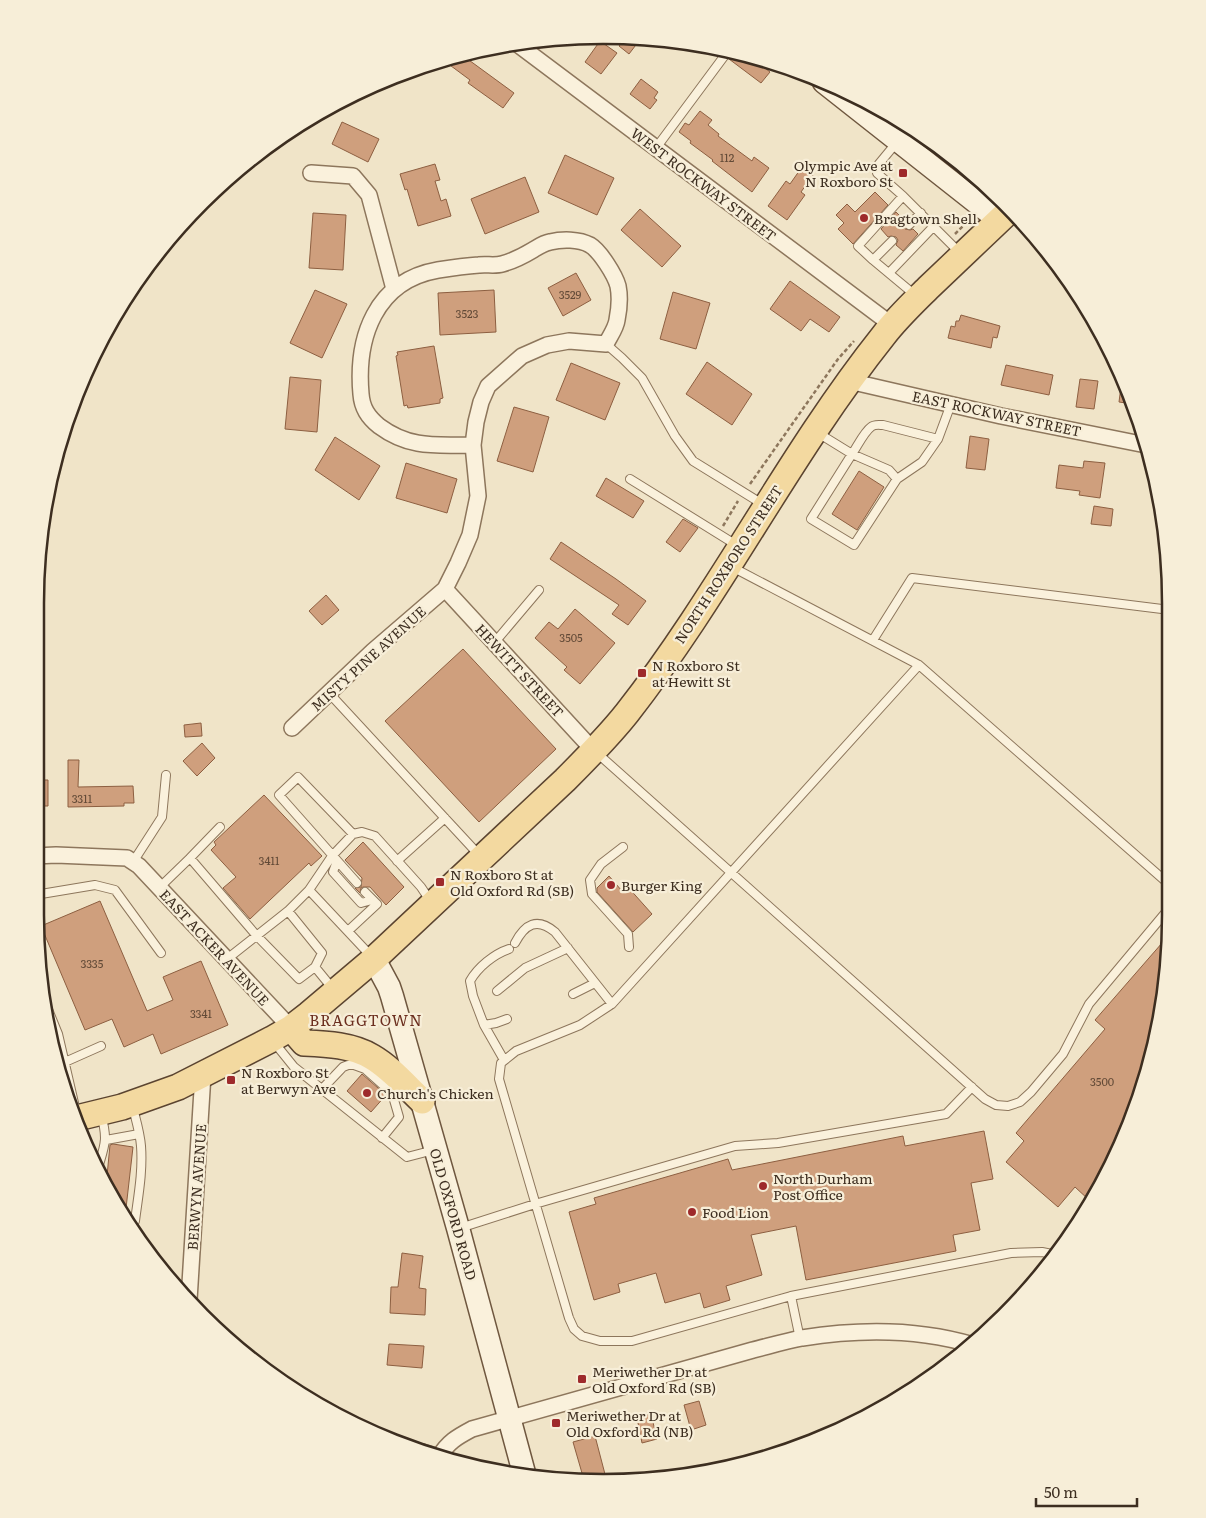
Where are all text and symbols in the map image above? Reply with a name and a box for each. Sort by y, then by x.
street label: WEST ROCKWAY STREET [627,123,781,245]
house number: 112 [720,149,735,165]
place label: Olympic Ave at N Roxboro St [794,155,893,191]
marker: Olympic Ave at N Roxboro St [897,167,909,179]
place label: Bragtown Shell [874,208,977,228]
marker: Bragtown Shell [858,212,870,224]
house number: 3529 [559,286,582,302]
house number: 3523 [456,305,478,321]
street label: EAST ROCKWAY STREET [911,385,1083,441]
street label: NORTH ROXBORO STREET [669,481,787,647]
street label: MISTY PINE AVENUE [306,601,430,715]
street label: HEWITT STREET [471,619,569,721]
house number: 3505 [559,629,583,645]
place label: N Roxboro St at Hewitt St [652,655,740,691]
marker: N Roxboro St at Hewitt St [636,667,648,679]
house number: 3311 [72,790,93,806]
house number: 3411 [259,852,280,868]
place label: N Roxboro St at Old Oxford Rd (SB) [450,864,574,900]
place label: Burger King [621,875,702,895]
marker: N Roxboro St at Old Oxford Rd (SB) [434,876,446,888]
marker: Burger King [605,879,617,891]
street label: EAST ACKER AVENUE [156,884,274,1010]
house number: 3335 [81,955,104,971]
house number: 3341 [190,1005,213,1021]
district label: BRAGGTOWN [309,1008,423,1031]
place label: N Roxboro St at Berwyn Ave [241,1062,336,1098]
house number: 3500 [1090,1073,1114,1089]
marker: N Roxboro St at Berwyn Ave [225,1074,237,1086]
place label: Church's Chicken [377,1083,494,1103]
marker: Church's Chicken [361,1087,373,1099]
street label: BERWYN AVENUE [182,1123,210,1251]
street label: OLD OXFORD ROAD [426,1146,483,1283]
place label: North Durham Post Office [773,1168,873,1204]
marker: North Durham Post Office [757,1180,769,1192]
place label: Food Lion [702,1202,769,1222]
marker: Food Lion [686,1206,698,1218]
place label: Meriwether Dr at Old Oxford Rd (SB) [592,1361,716,1397]
marker: Meriwether Dr at Old Oxford Rd (SB) [576,1373,588,1385]
place label: Meriwether Dr at Old Oxford Rd (NB) [566,1405,694,1441]
marker: Meriwether Dr at Old Oxford Rd (NB) [550,1417,562,1429]
scale bar [1036,1476,1137,1508]
text: 50 m [1044,1480,1078,1503]

